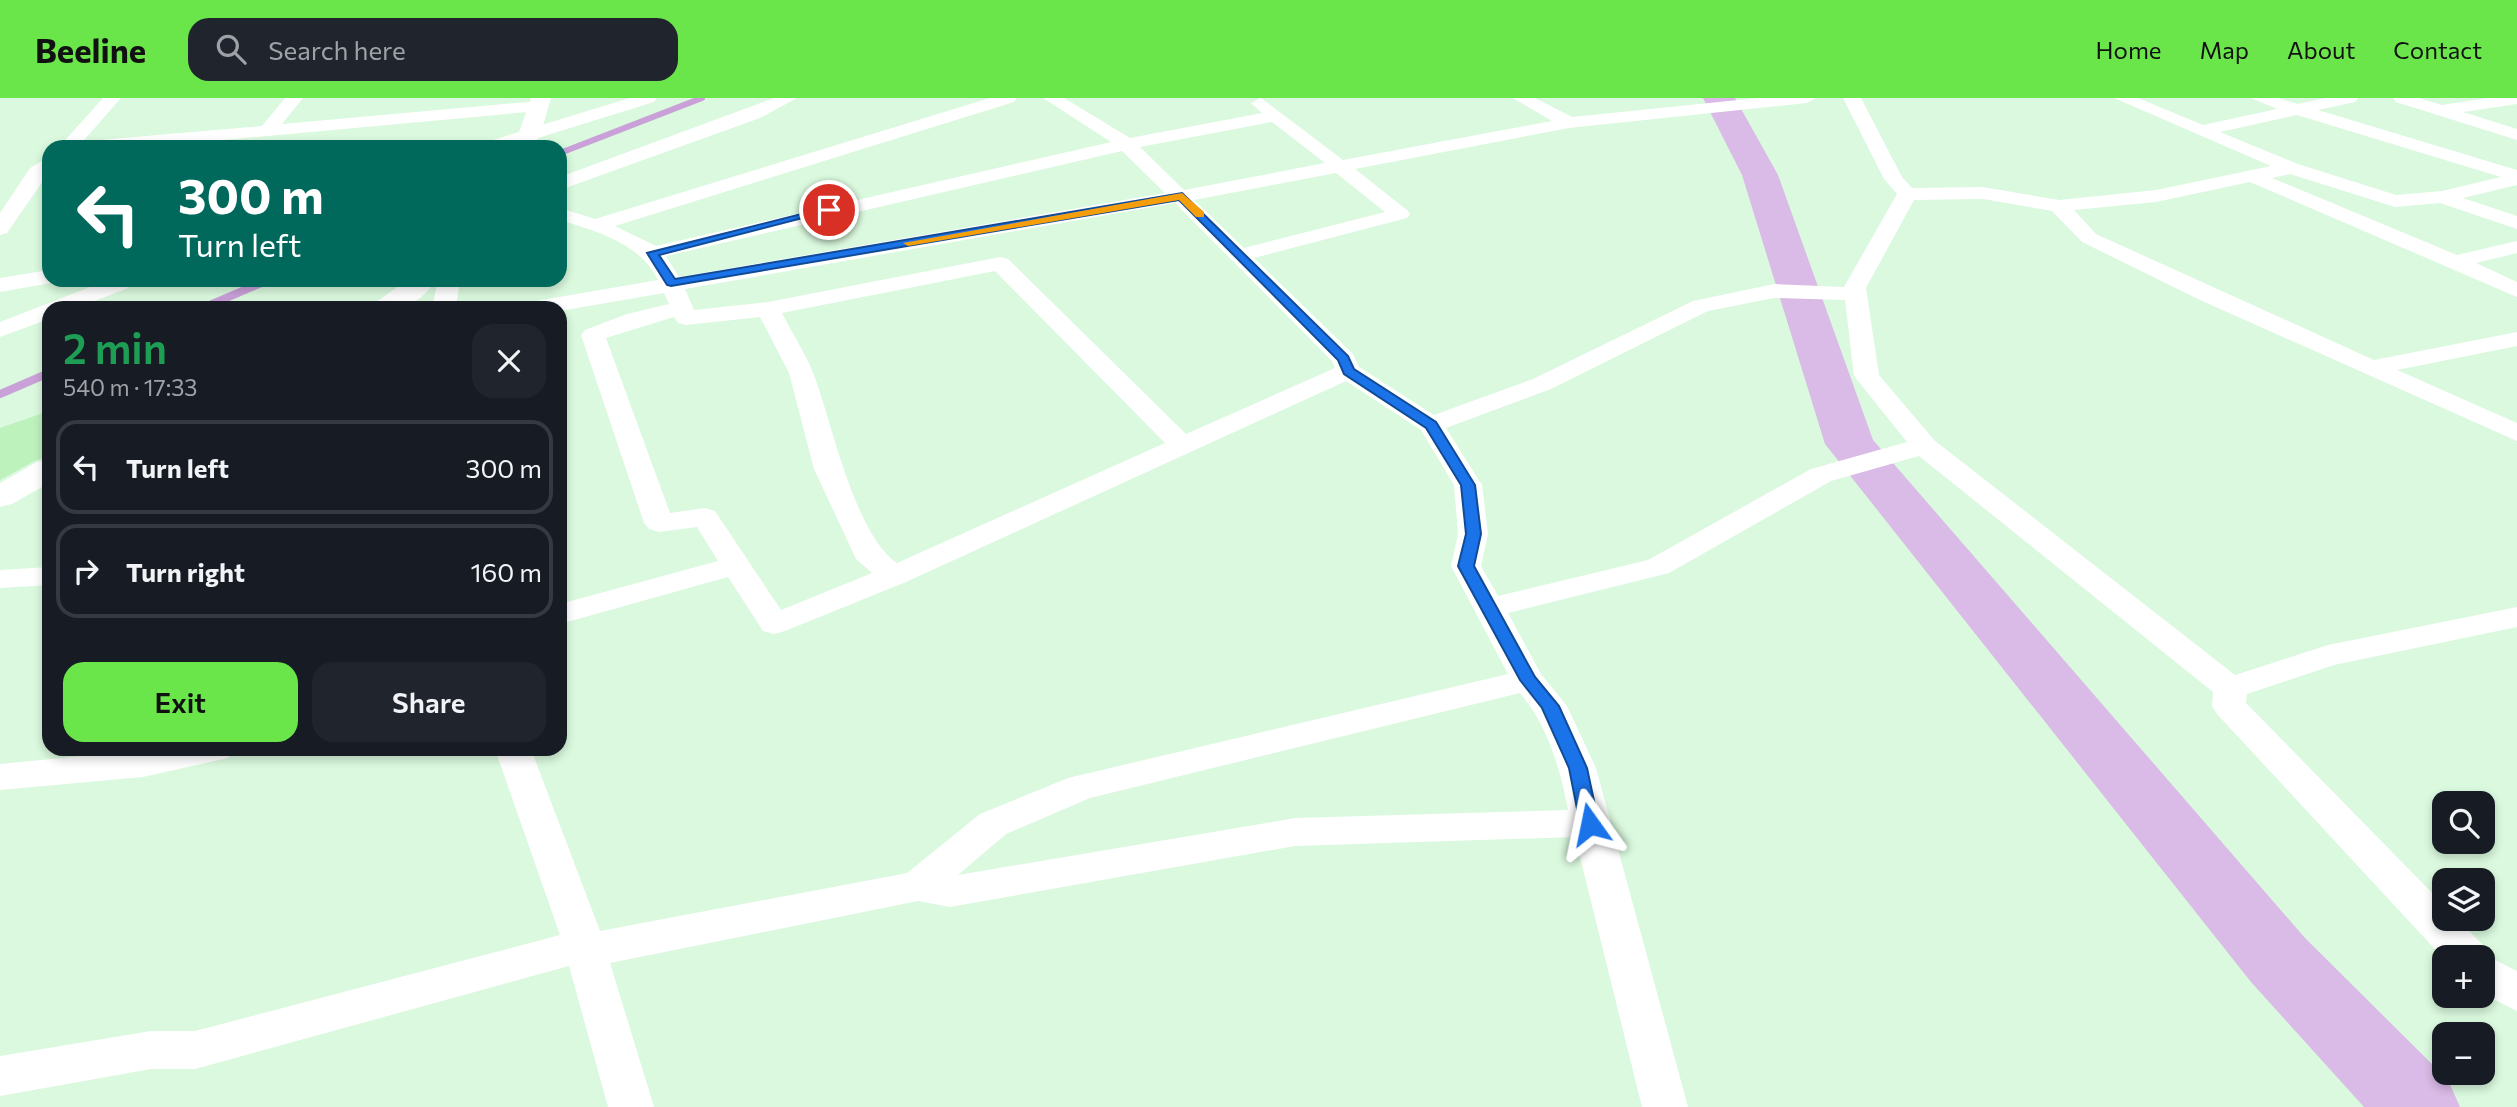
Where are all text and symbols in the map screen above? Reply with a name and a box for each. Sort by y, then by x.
search box [188,18,678,81]
text: Beeline [35,29,146,70]
icon: search [212,30,250,68]
text: Search here [268,34,406,65]
text: Home [2096,35,2162,64]
text: Map [2200,35,2249,64]
text: About [2287,35,2355,64]
text: Contact [2393,35,2482,64]
text: 300 m [178,164,324,224]
icon: left [63,168,154,259]
pin [799,180,859,240]
icon: arrive [810,191,848,229]
text: Turn left [178,224,302,264]
text: 2 min [63,321,167,373]
button: close [472,324,546,398]
text: 540 m · 17:33 [63,373,197,401]
icon: left [67,448,105,486]
text: Turn left [126,452,229,483]
text: 300 m [466,452,542,483]
icon: right [67,552,105,590]
text: Turn right [126,556,245,587]
text: 160 m [470,556,542,587]
button: Exit [63,662,298,742]
button: Share [312,662,546,742]
position arrow [1553,787,1627,861]
map controls [2432,791,2495,1085]
button: search [2432,791,2495,854]
button: layers [2432,868,2495,931]
button: + [2432,945,2495,1008]
button: − [2432,1022,2495,1085]

